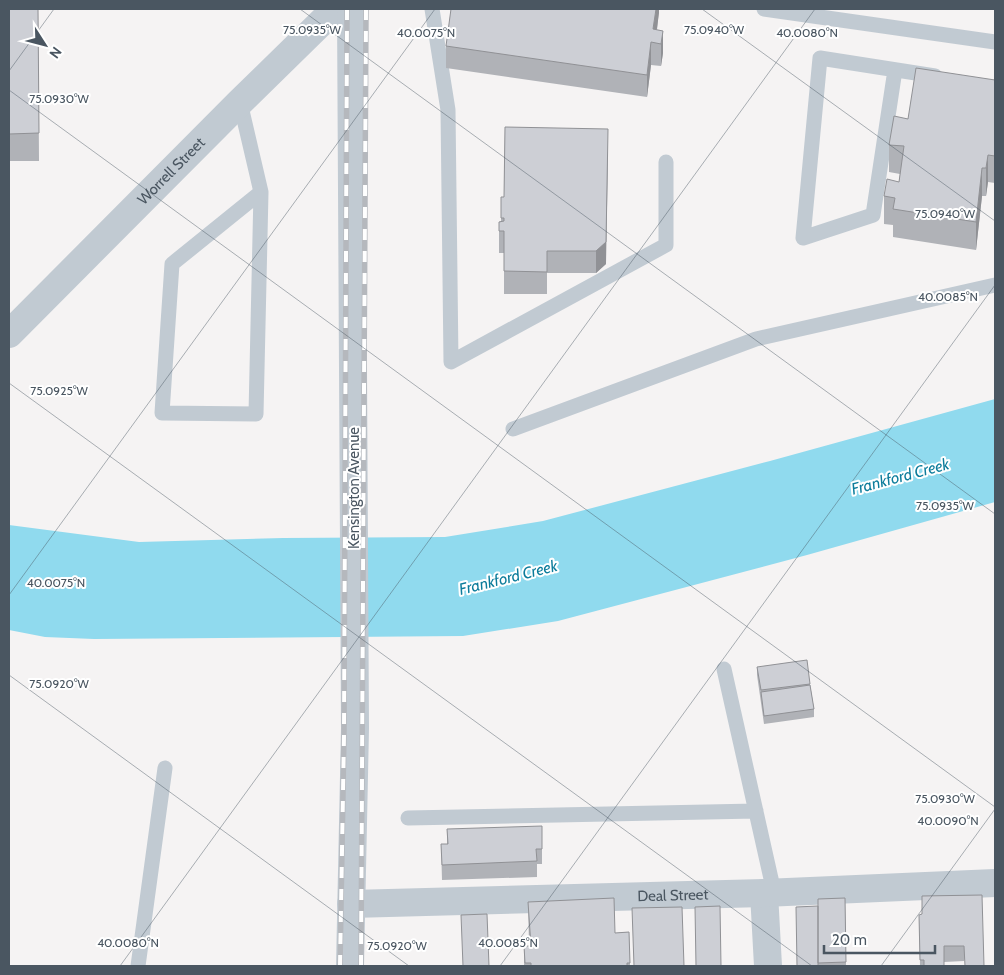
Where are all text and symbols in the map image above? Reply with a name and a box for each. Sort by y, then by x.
north arrow [20,20,70,70]
text: 75.0935°W [283,22,342,37]
text: 75.0940°W [684,22,745,37]
text: 40.0075°N [397,25,455,40]
text: 40.0080°N [776,25,838,40]
text: N [45,43,66,62]
text: 75.0930°W [29,91,90,106]
street label: Worrell Street [134,134,209,209]
text: 75.0940°W [915,206,976,221]
text: 40.0085°N [918,289,978,304]
text: 75.0925°W [30,383,88,398]
street label: Kensington Avenue [345,427,363,549]
water label: Frankford Creek [849,454,952,499]
text: 75.0935°W [916,498,975,513]
water label: Frankford Creek [457,556,560,599]
text: 40.0075°N [27,575,85,590]
text: 75.0920°W [29,676,89,691]
text: 75.0930°W [915,791,976,806]
text: 40.0090°N [917,813,979,828]
street label: Deal Street [637,885,709,905]
scale bar [824,922,935,954]
text: 20 m [832,931,867,949]
text: 40.0080°N [97,935,159,950]
text: 40.0085°N [478,935,538,950]
text: 75.0920°W [367,938,427,953]

